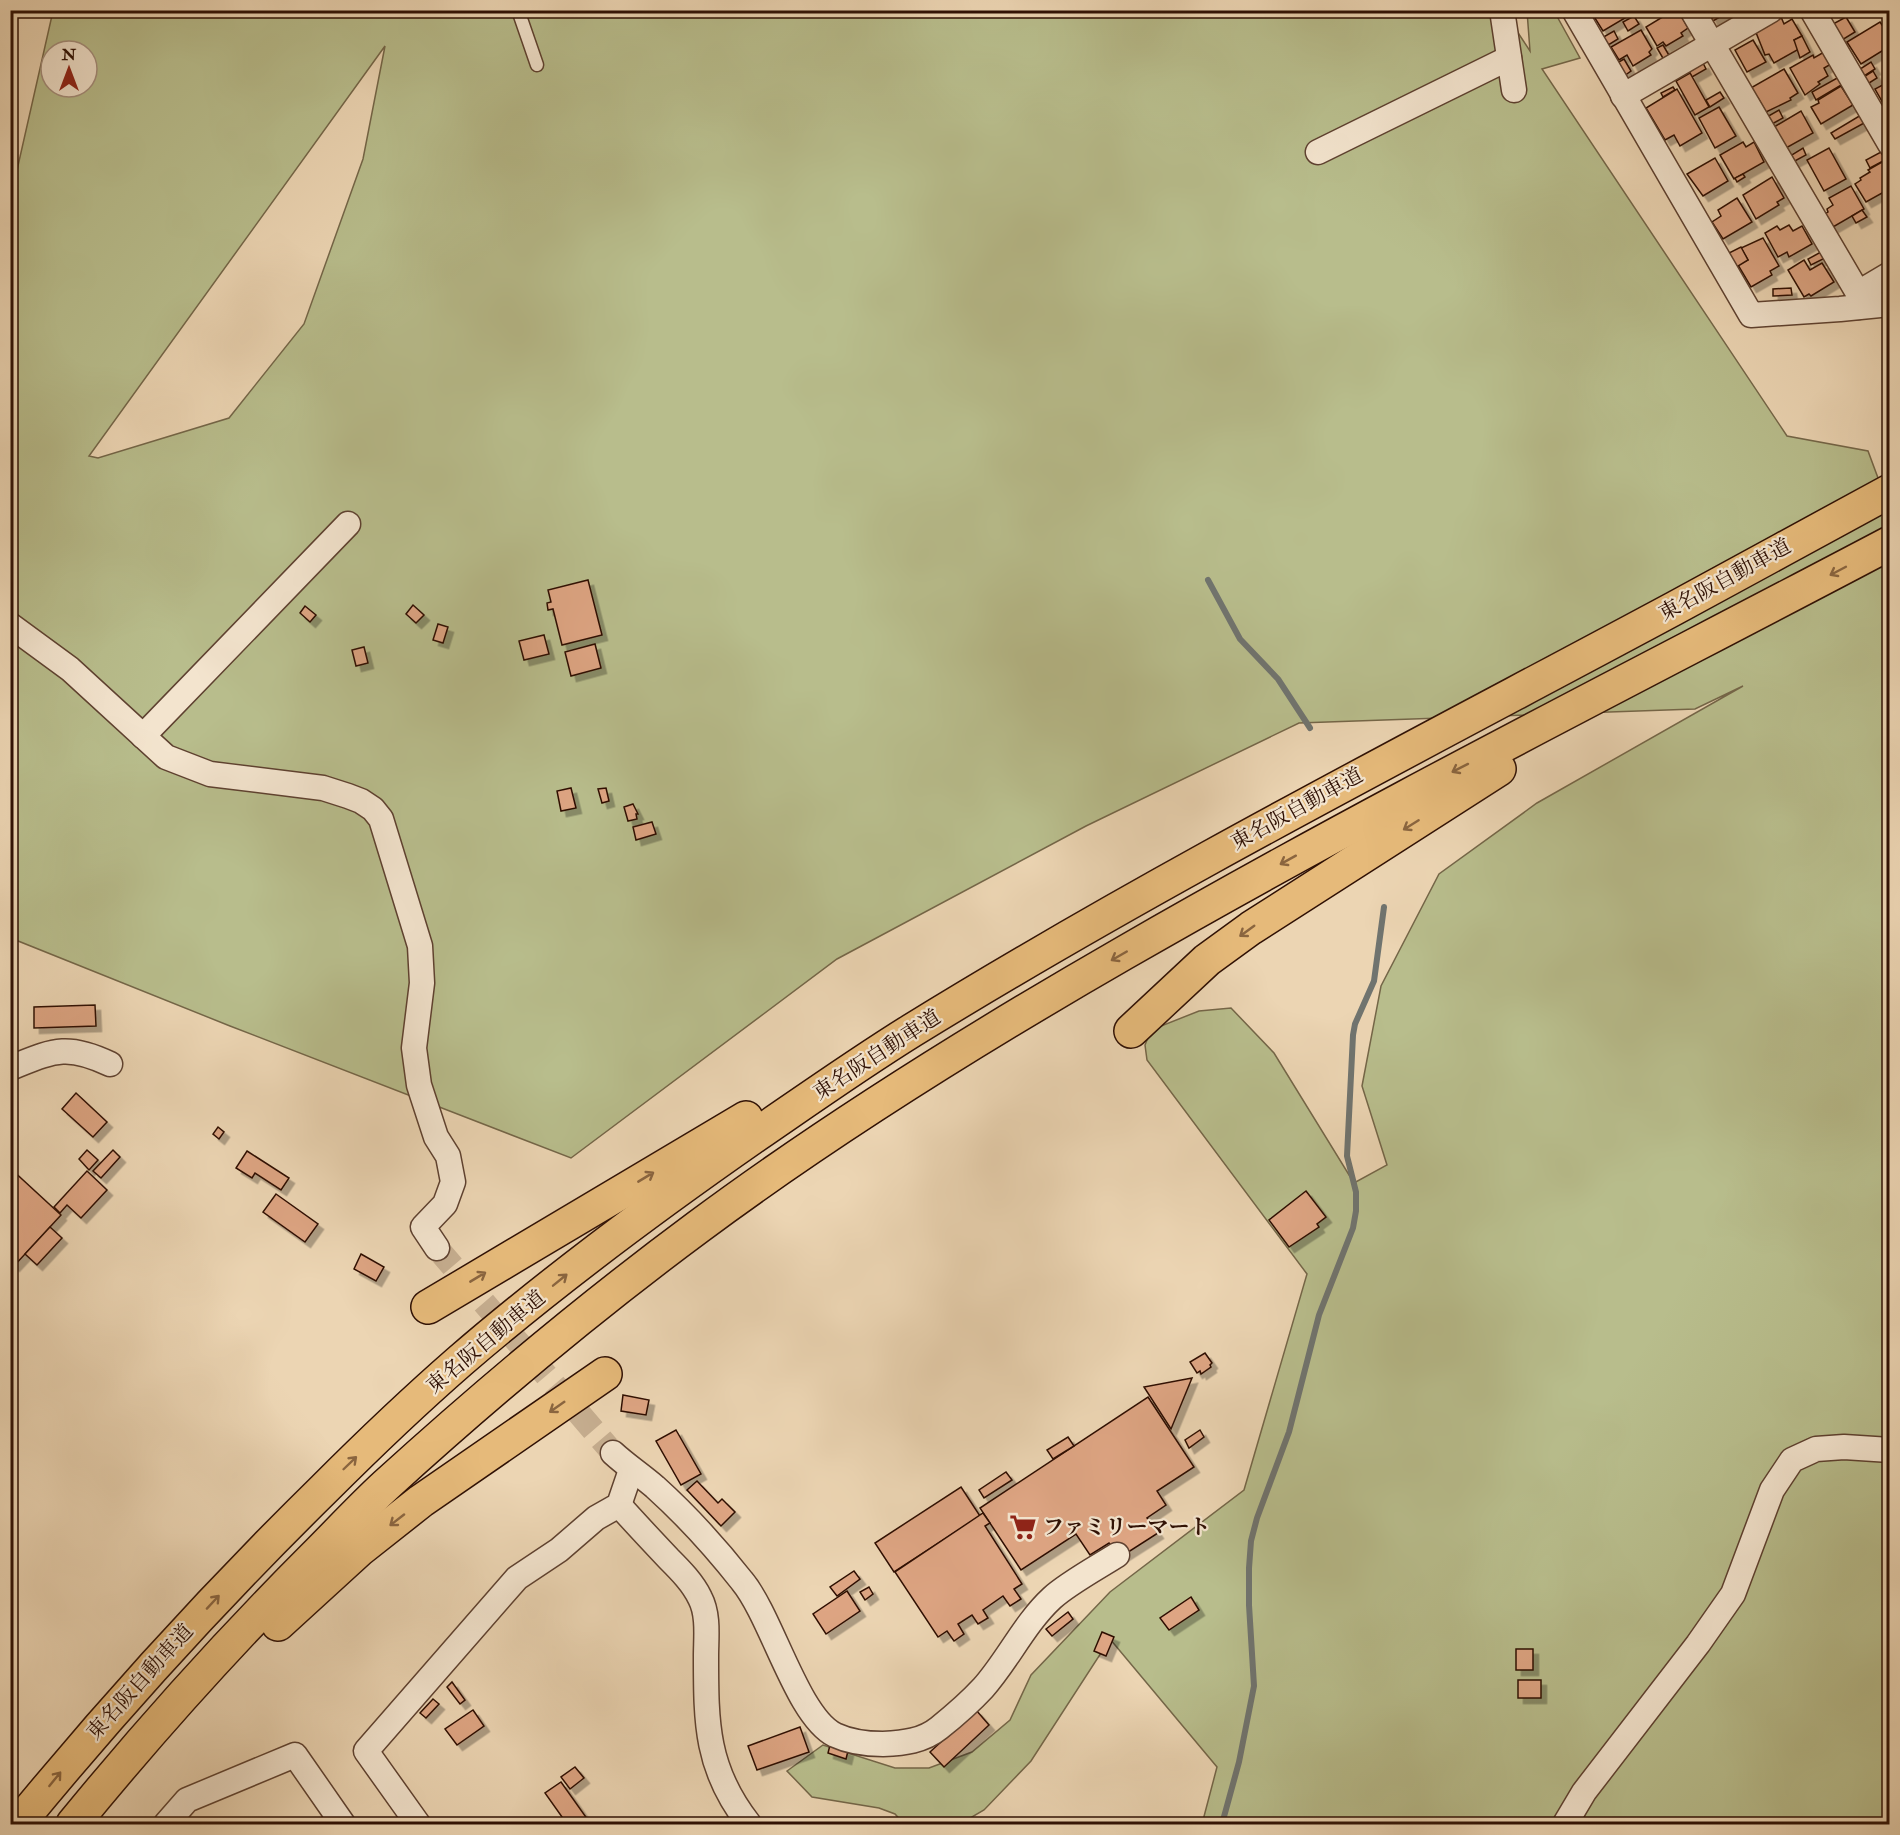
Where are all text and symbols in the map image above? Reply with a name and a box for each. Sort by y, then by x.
north arrow [39,39,99,99]
text: N [61,45,77,65]
street label: 東名阪自動車道 [1654,533,1796,627]
one-way arrow [1829,566,1847,577]
street label: 東名阪自動車道 [1226,762,1368,856]
one-way arrow [1452,762,1469,774]
one-way arrow [1403,820,1420,832]
one-way arrow [1280,855,1298,866]
one-way arrow [1239,925,1256,937]
one-way arrow [1110,951,1128,962]
street label: 東名阪自動車道 [808,1004,946,1106]
one-way arrow [637,1170,654,1182]
one-way arrow [469,1271,486,1283]
one-way arrow [552,1273,568,1286]
street label: 東名阪自動車道 [421,1284,551,1400]
one-way arrow [549,1401,565,1413]
one-way arrow [342,1456,357,1471]
supermarket icon: ファミリーマート [1008,1512,1038,1542]
one-way arrow [390,1513,406,1526]
place label: ファミリーマート [1043,1514,1211,1541]
one-way arrow [206,1595,220,1610]
street label: 東名阪自動車道 [81,1618,199,1746]
one-way arrow [49,1771,62,1787]

